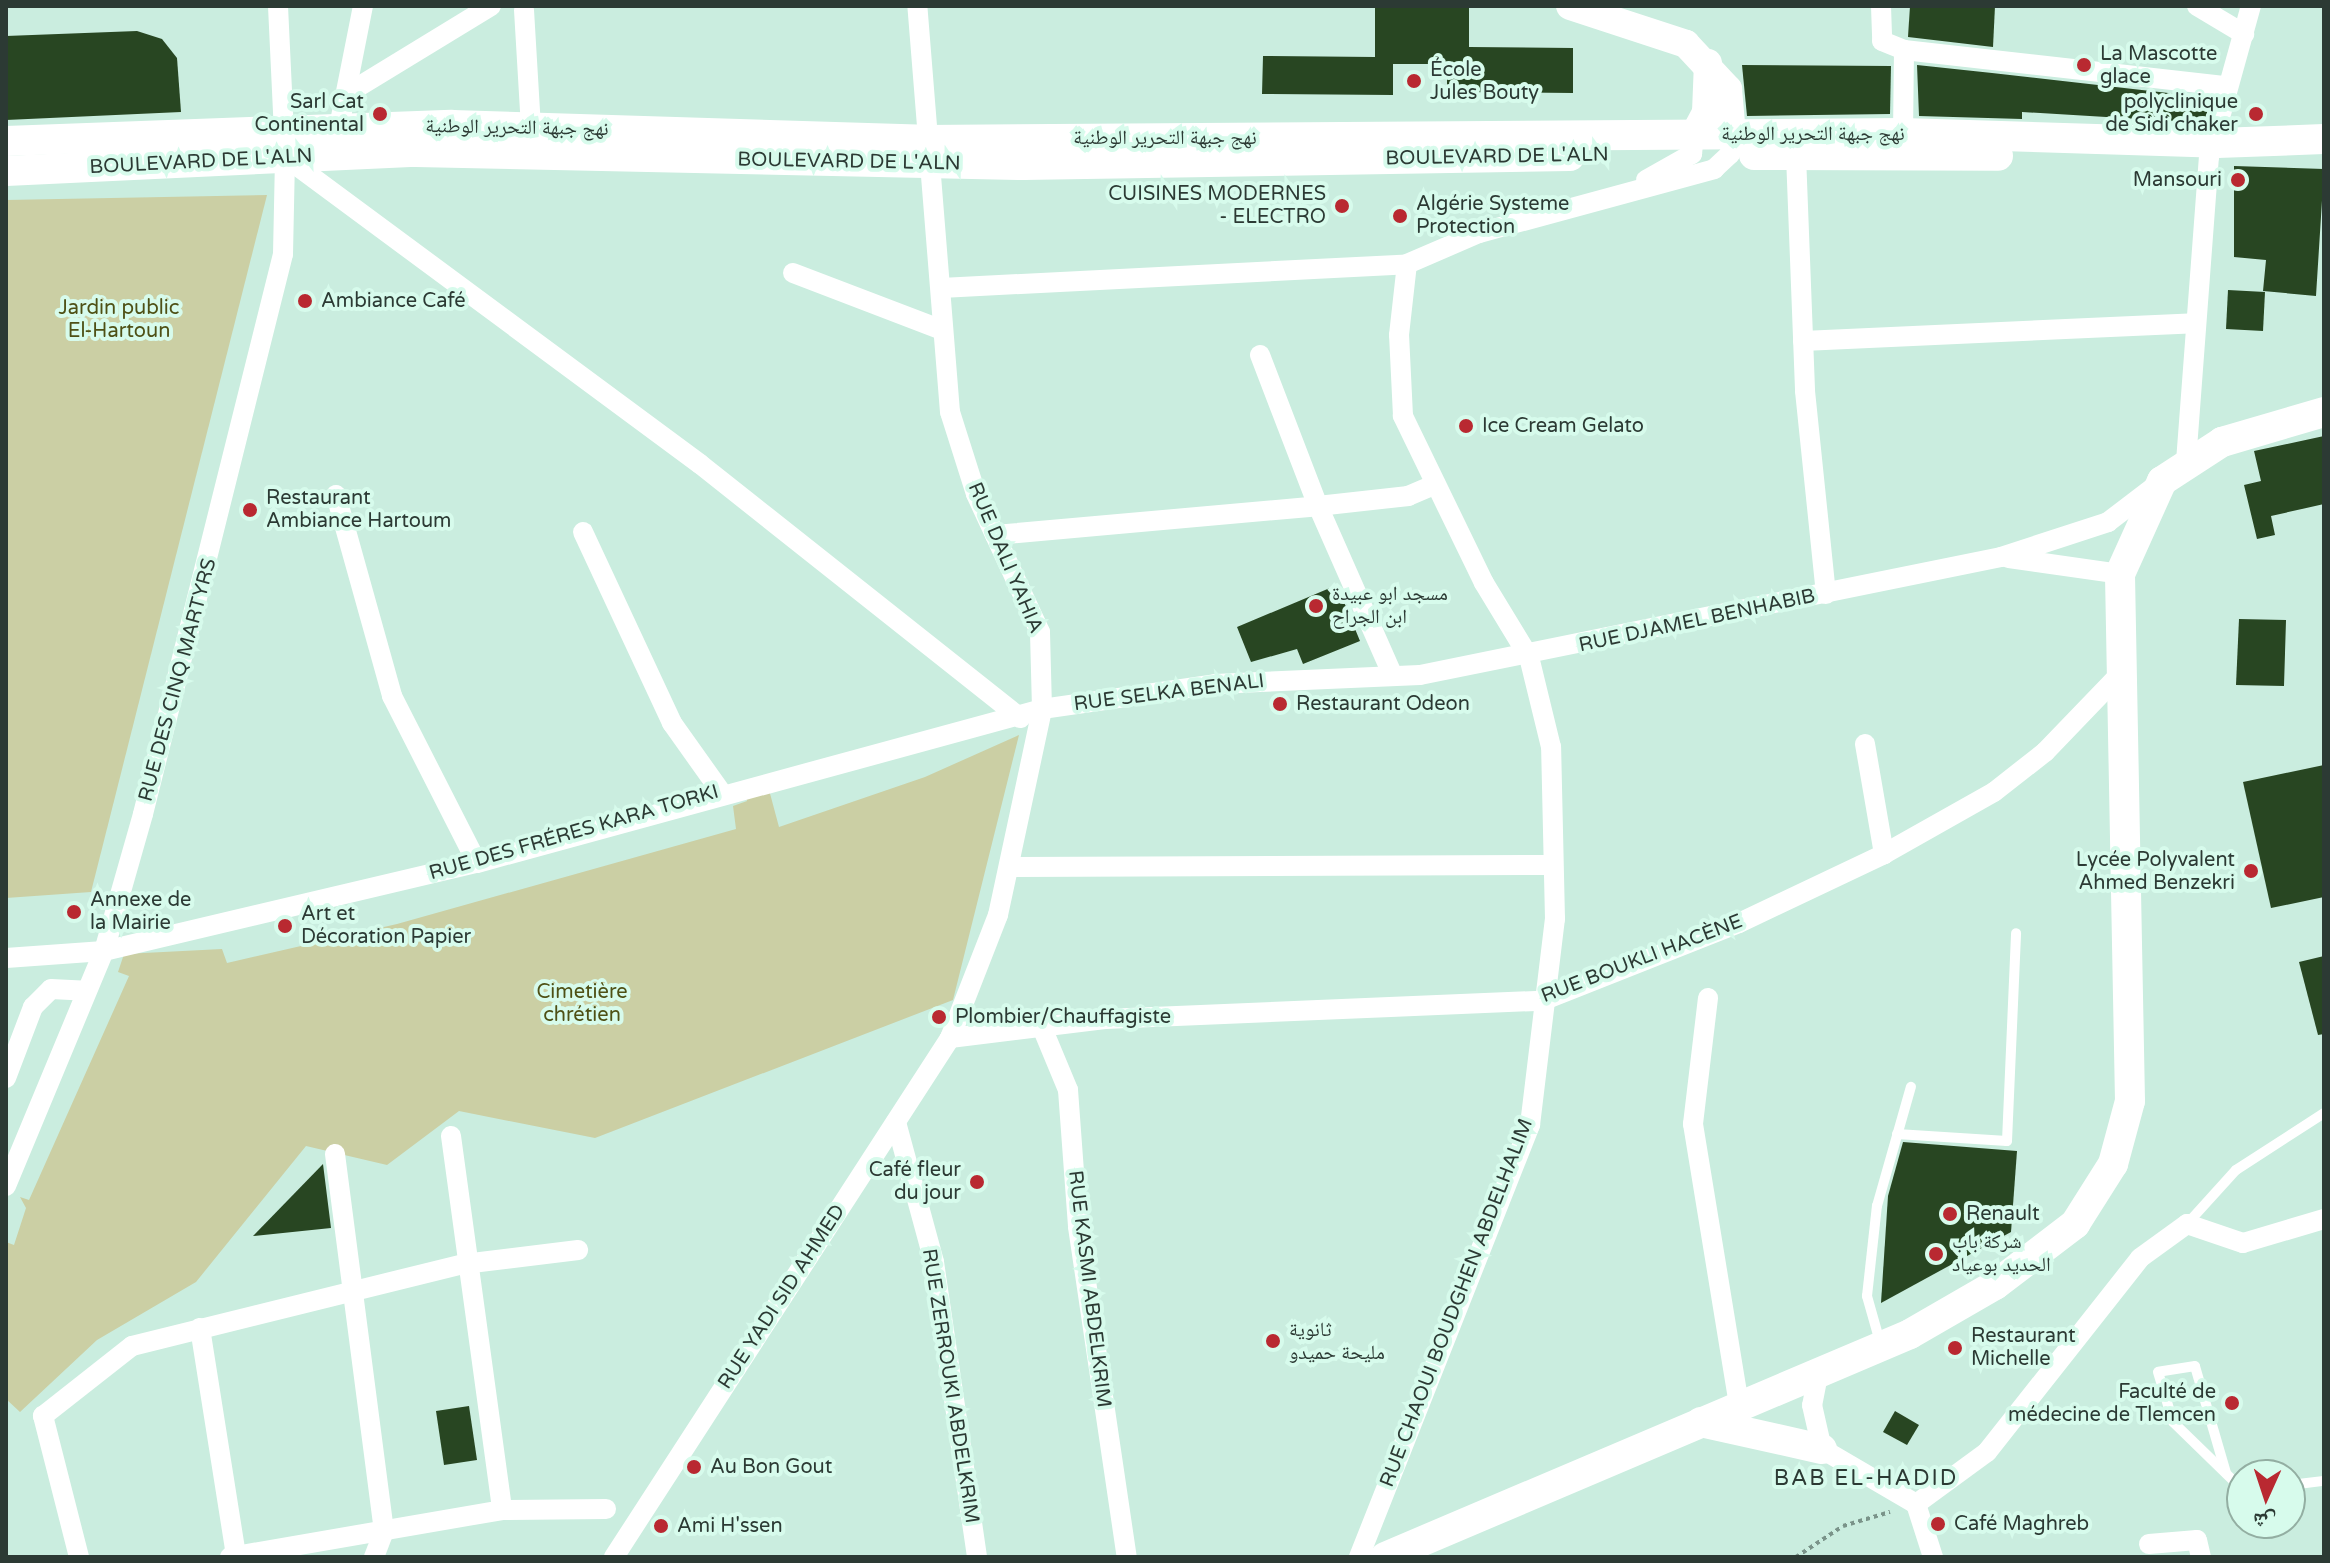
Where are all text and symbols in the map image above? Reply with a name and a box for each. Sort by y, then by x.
place label: La Mascotte glace [2100,42,2217,89]
marker: La Mascotte glace [2075,56,2093,74]
place label: École Jules Bouty [1430,58,1539,105]
marker: École Jules Bouty [1405,72,1423,90]
place label: Sarl Cat Continental [254,90,364,137]
place label: polyclinique de Sidi chaker [2105,90,2238,137]
marker: polyclinique de Sidi chaker [2245,103,2267,125]
marker: Sarl Cat Continental [371,105,389,123]
street label: نهج جبهة التحرير الوطنية [425,114,609,142]
street label: نهج جبهة التحرير الوطنية [1721,122,1905,146]
street label: نهج جبهة التحرير الوطنية [1073,126,1257,150]
street label: BOULEVARD DE L'ALN [1385,143,1609,171]
street label: BOULEVARD DE L'ALN [89,144,313,180]
street label: BOULEVARD DE L'ALN [737,148,961,176]
place label: Mansouri [2133,168,2222,192]
marker: Mansouri [2229,171,2247,189]
place label: CUISINES MODERNES - ELECTRO [1108,182,1326,229]
place label: Algérie Systeme Protection [1416,192,1569,239]
marker: CUISINES MODERNES - ELECTRO [1333,197,1351,215]
marker: Algérie Systeme Protection [1391,207,1409,225]
place label: Ambiance Café [321,289,466,313]
marker: Ambiance Café [296,292,314,310]
park label: Jardin public El-Hartoun [59,297,179,344]
place label: Ice Cream Gelato [1482,414,1644,438]
marker: Ice Cream Gelato [1457,417,1475,435]
street label: RUE DALI YAHIA [962,479,1048,637]
place label: Restaurant Ambiance Hartoum [266,486,451,533]
marker: Restaurant Ambiance Hartoum [241,501,259,519]
street label: RUE DES CINQ MARTYRS [134,556,222,804]
place label: مسجد ابو عبيدة ابن الجراح [1332,582,1448,629]
street label: RUE DJAMEL BENHABIB [1577,584,1817,658]
marker: مسجد ابو عبيدة ابن الجراح [1307,597,1325,615]
street label: RUE SELKA BENALI [1072,669,1266,717]
place label: Restaurant Odeon [1296,692,1470,716]
marker: Restaurant Odeon [1271,695,1289,713]
street label: RUE DES FRÉRES KARA TORKI [427,780,721,886]
place label: Lycée Polyvalent Ahmed Benzekri [2076,848,2235,895]
marker: Lycée Polyvalent Ahmed Benzekri [2242,862,2260,880]
place label: Annexe de la Mairie [90,888,191,935]
place label: Art et Décoration Papier [301,902,471,949]
marker: Annexe de la Mairie [65,903,83,921]
street label: RUE BOUKLI HACÈNE [1538,910,1746,1008]
marker: Art et Décoration Papier [276,917,294,935]
park label: Cimetière chrétien [536,981,628,1028]
place label: Plombier/Chauffagiste [955,1005,1171,1029]
marker: Plombier/Chauffagiste [930,1008,948,1026]
street label: RUE CHAOUI BOUDGHEN ABDELHALIM [1375,1115,1539,1491]
place label: Café fleur du jour [869,1158,961,1205]
street label: RUE KASMI ABDELKRIM [1063,1169,1115,1409]
marker: Café fleur du jour [968,1173,986,1191]
street label: RUE YADI SID AHMED [713,1200,851,1394]
place label: Renault [1966,1202,2040,1226]
marker: Renault [1941,1205,1959,1223]
place label: شركة باب الحديد بوعياد [1952,1230,2051,1277]
marker: شركة باب الحديد بوعياد [1927,1245,1945,1263]
street label: RUE ZERROUKI ABDELKRIM [916,1247,984,1525]
place label: ثانوية مليحة حميدو [1289,1318,1385,1365]
place label: Restaurant Michelle [1971,1324,2076,1371]
marker: ثانوية مليحة حميدو [1264,1332,1282,1350]
marker: Restaurant Michelle [1946,1339,1964,1357]
place label: Faculté de médecine de Tlemcen [2008,1380,2216,1427]
marker: Faculté de médecine de Tlemcen [2223,1394,2241,1412]
place label: Au Bon Gout [710,1455,832,1479]
marker: Au Bon Gout [685,1458,703,1476]
north arrow [2226,1459,2306,1539]
district label: BAB EL-HADID [1774,1466,1958,1492]
text: ش [2253,1507,2277,1535]
place label: Café Maghreb [1954,1512,2089,1536]
place label: Ami H'ssen [677,1514,783,1538]
marker: Café Maghreb [1929,1515,1947,1533]
marker: Ami H'ssen [652,1517,670,1535]

